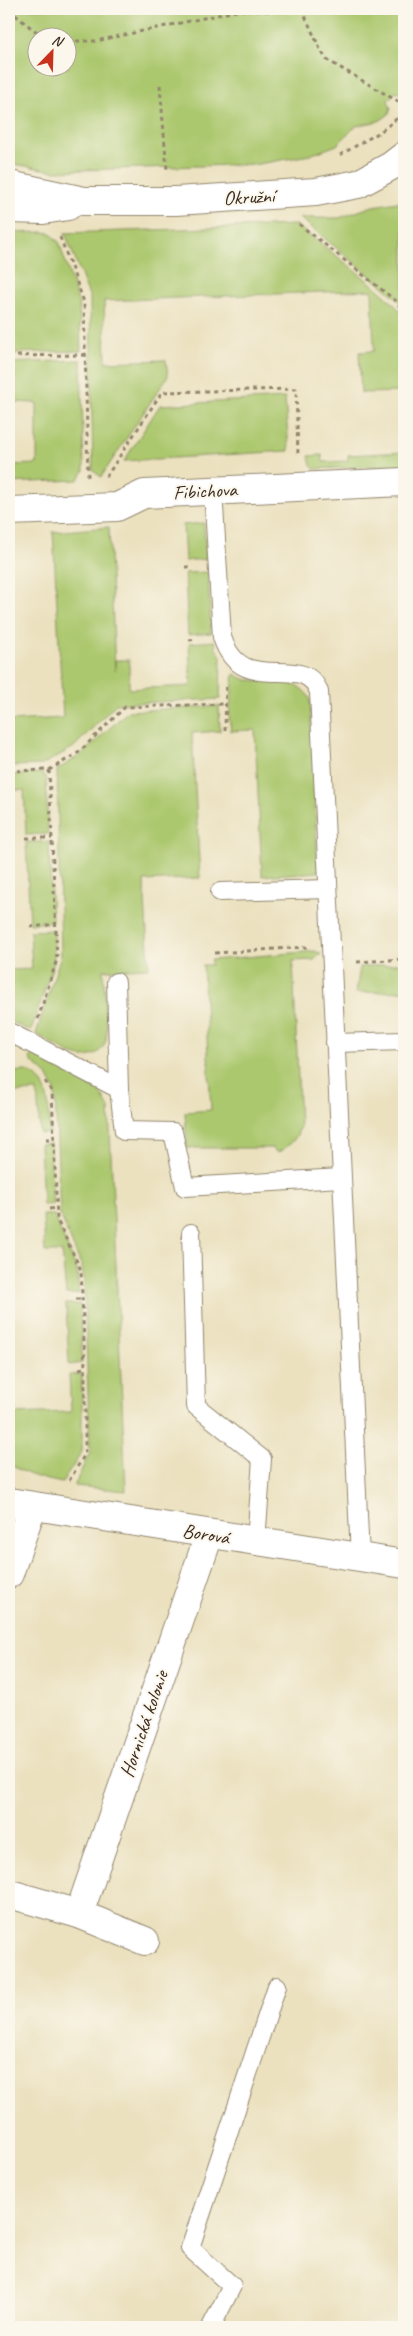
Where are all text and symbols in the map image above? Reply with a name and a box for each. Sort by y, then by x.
north arrow [28,28,78,78]
text: N [50,31,66,51]
street label: Okružní [223,183,279,211]
street label: Fibichova [172,477,239,505]
street label: Borová [181,1518,233,1550]
street label: Hornická kolonie [114,1666,174,1780]

